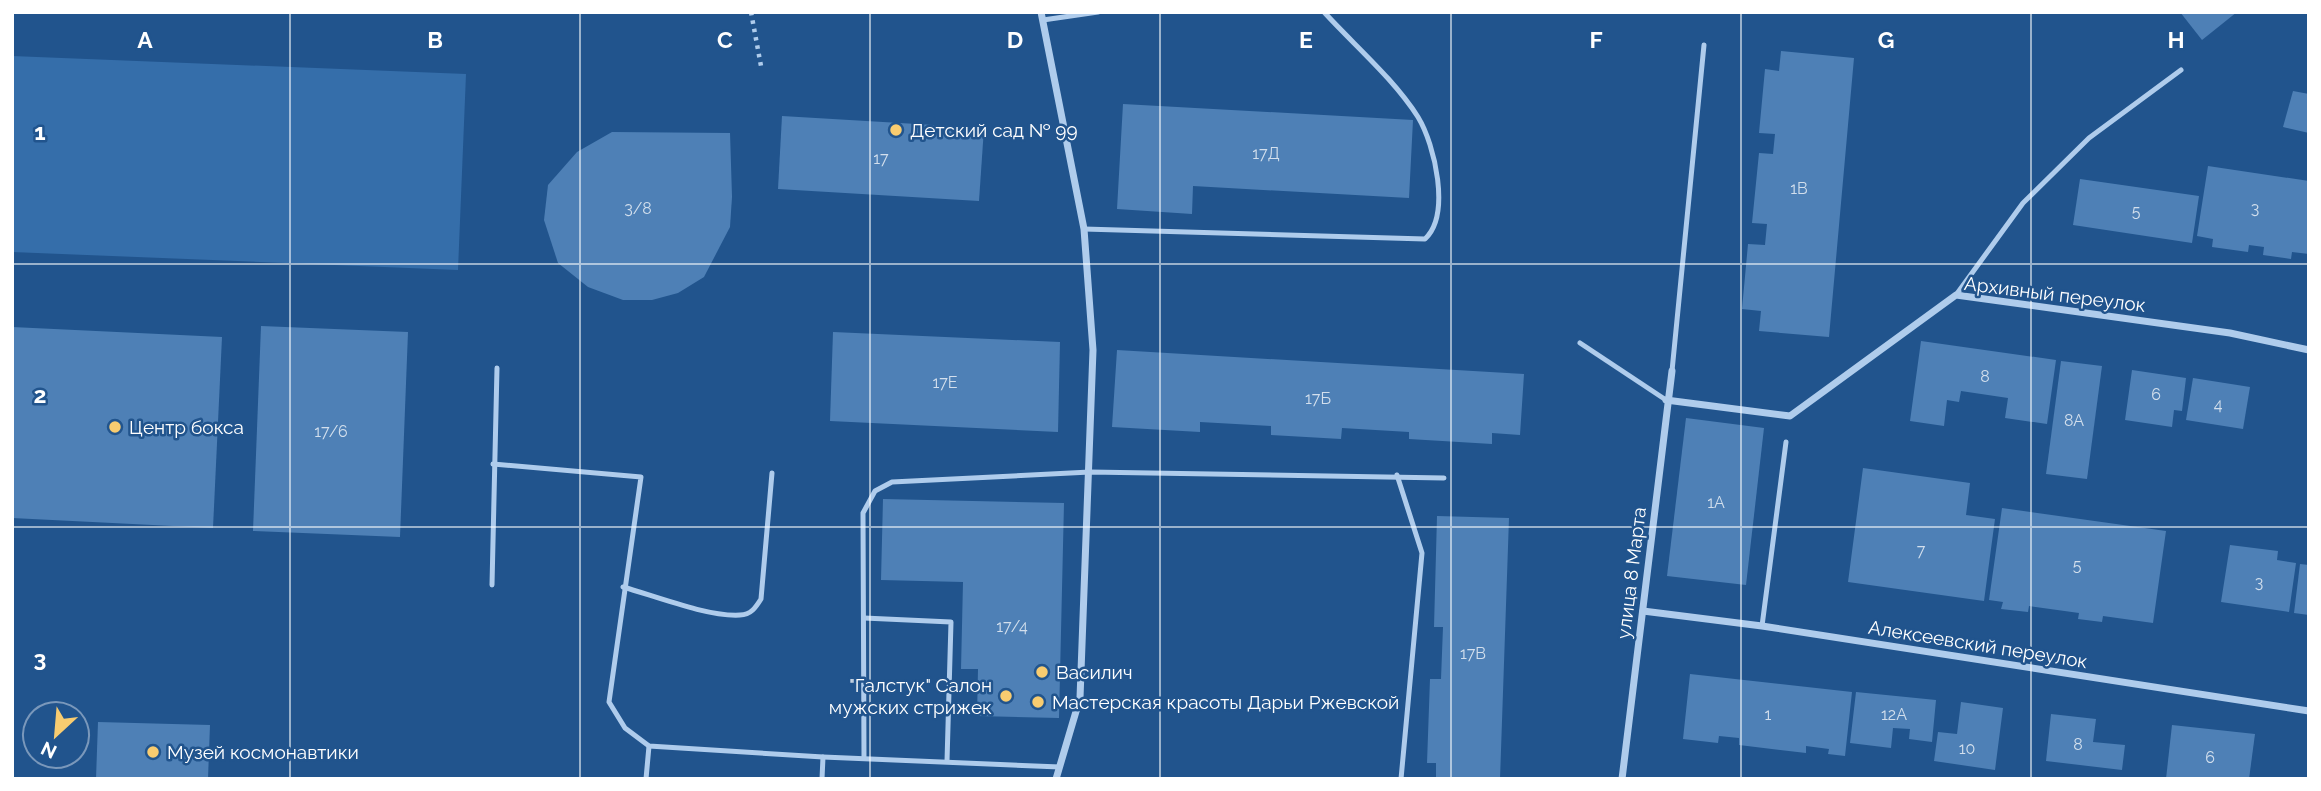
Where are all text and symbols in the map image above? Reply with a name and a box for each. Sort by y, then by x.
text: A [137,26,153,53]
text: B [427,26,443,53]
text: C [717,26,733,53]
text: D [1007,26,1023,53]
text: E [1299,26,1313,53]
text: F [1589,26,1603,53]
text: G [1878,26,1894,53]
text: H [2167,26,2185,53]
text: 1 [34,118,46,145]
place label: Детский сад № 99 [910,119,1078,141]
marker: Детский сад № 99 [888,122,904,138]
house number: 17Д [1252,144,1280,163]
house number: 17 [873,149,889,168]
house number: 1В [1790,179,1808,198]
house number: 3/8 [624,199,652,218]
house number: 3 [2251,199,2259,218]
house number: 5 [2132,202,2141,221]
street label: Архивный переулок [1963,272,2147,316]
house number: 8 [1980,367,1990,386]
house number: 17E [932,373,958,392]
text: 2 [34,381,46,408]
house number: 6 [2151,385,2161,404]
house number: 17Б [1305,389,1331,408]
house number: 4 [2214,395,2223,414]
house number: 8А [2064,411,2084,430]
place label: Центр бокса [129,416,244,438]
marker: Центр бокса [107,419,123,435]
house number: 17/6 [314,422,348,441]
house number: 1А [1707,493,1725,512]
street label: улица 8 Марта [1612,506,1650,640]
house number: 7 [1917,541,1926,560]
house number: 5 [2073,556,2082,575]
house number: 3 [2255,573,2263,592]
street label: Алексеевский переулок [1867,616,2089,672]
house number: 17/4 [996,617,1028,636]
house number: 17В [1460,644,1486,663]
text: 3 [34,645,46,672]
place label: Василич [1056,661,1133,683]
marker: Василич [1034,664,1050,680]
place label: "Галстук" Салон мужских стрижек [829,674,992,718]
marker: "Галстук" Салон мужских стрижек [998,688,1014,704]
place label: Мастерская красоты Дарьи Ржевской [1052,691,1399,713]
marker: Мастерская красоты Дарьи Ржевской [1030,694,1046,710]
north arrow [21,700,91,770]
house number: 1 [1765,705,1772,724]
house number: 12А [1881,705,1907,724]
house number: 8 [2073,735,2083,754]
text: N [37,737,60,763]
house number: 10 [1959,739,1975,758]
place label: Музей космонавтики [167,741,359,763]
marker: Музей космонавтики [145,744,161,760]
house number: 6 [2205,748,2215,767]

